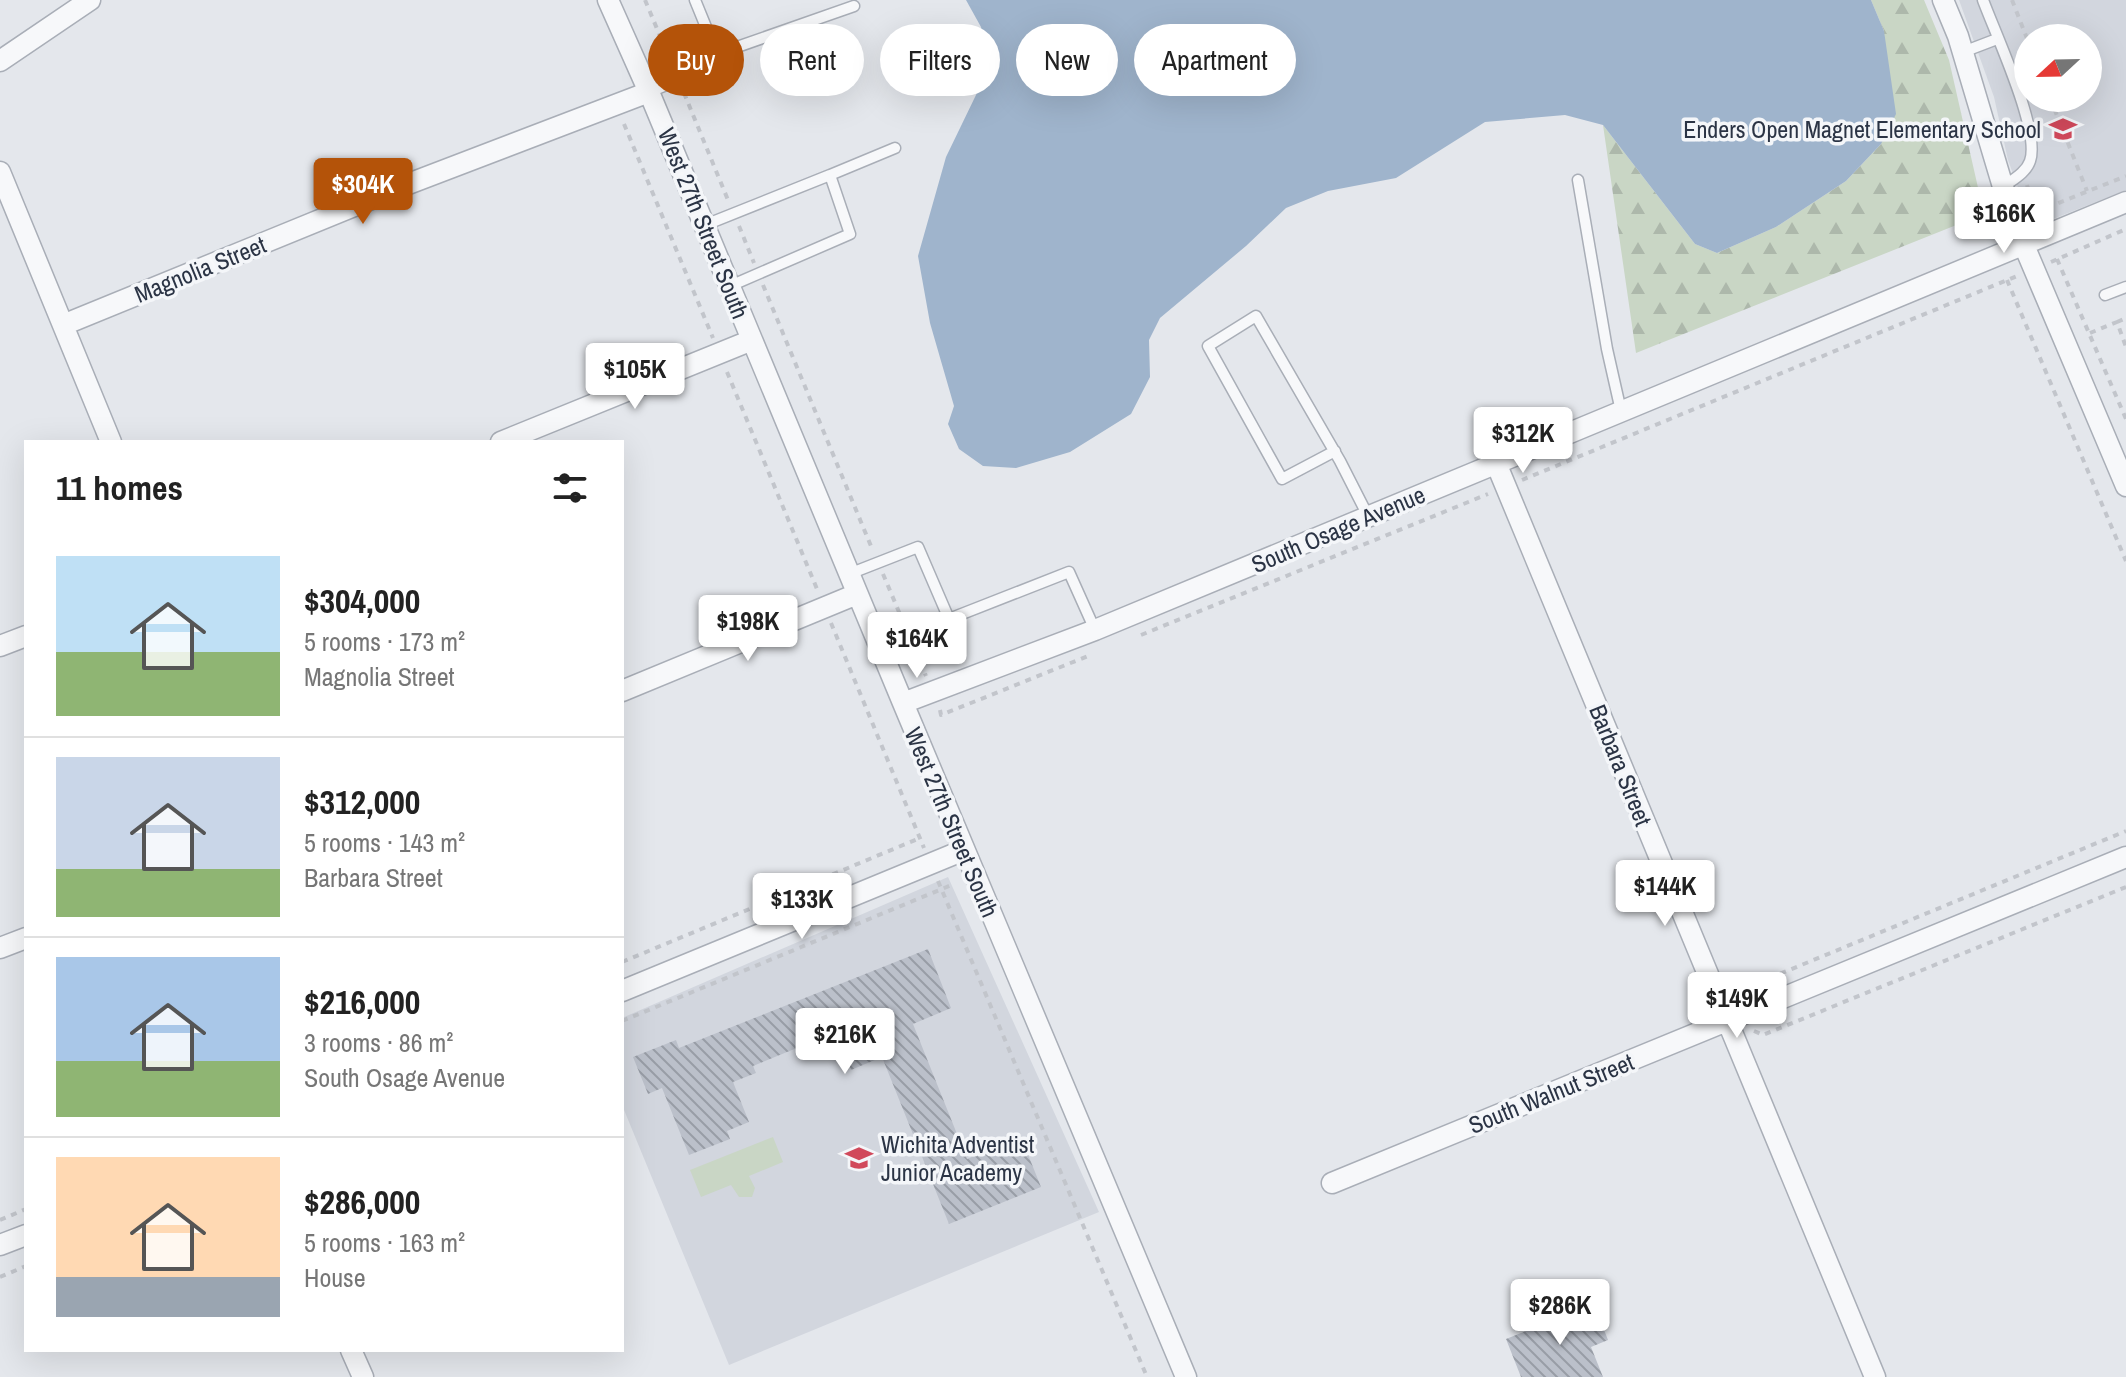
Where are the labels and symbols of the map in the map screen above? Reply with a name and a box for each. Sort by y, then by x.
north arrow [2014,24,2102,112]
place label: Enders Open Magnet Elementary School [1683,113,2041,145]
school or university icon: Enders Open Magnet Elementary School [2048,114,2078,144]
street label: West 27th Street South [651,123,757,323]
pin: $304K [307,158,419,226]
pin: $166K [1948,187,2060,255]
street label: Magnolia Street [130,228,271,310]
pin: $105K [579,343,691,411]
pin: $312K [1467,407,1579,475]
street label: South Osage Avenue [1246,478,1430,580]
pin: $198K [692,595,804,663]
pin: $164K [861,612,973,680]
street label: Barbara Street [1582,700,1660,831]
street label: West 27th Street South [898,722,1006,922]
pin: $144K [1609,860,1721,928]
pin: $133K [746,873,858,941]
pin: $149K [1681,972,1793,1040]
pin: $216K [789,1008,901,1076]
street label: South Walnut Street [1464,1045,1639,1141]
place label: Wichita Adventist Junior Academy [881,1128,1035,1188]
school or university icon: Wichita Adventist Junior Academy [844,1143,874,1173]
pin: $286K [1504,1279,1616,1347]

